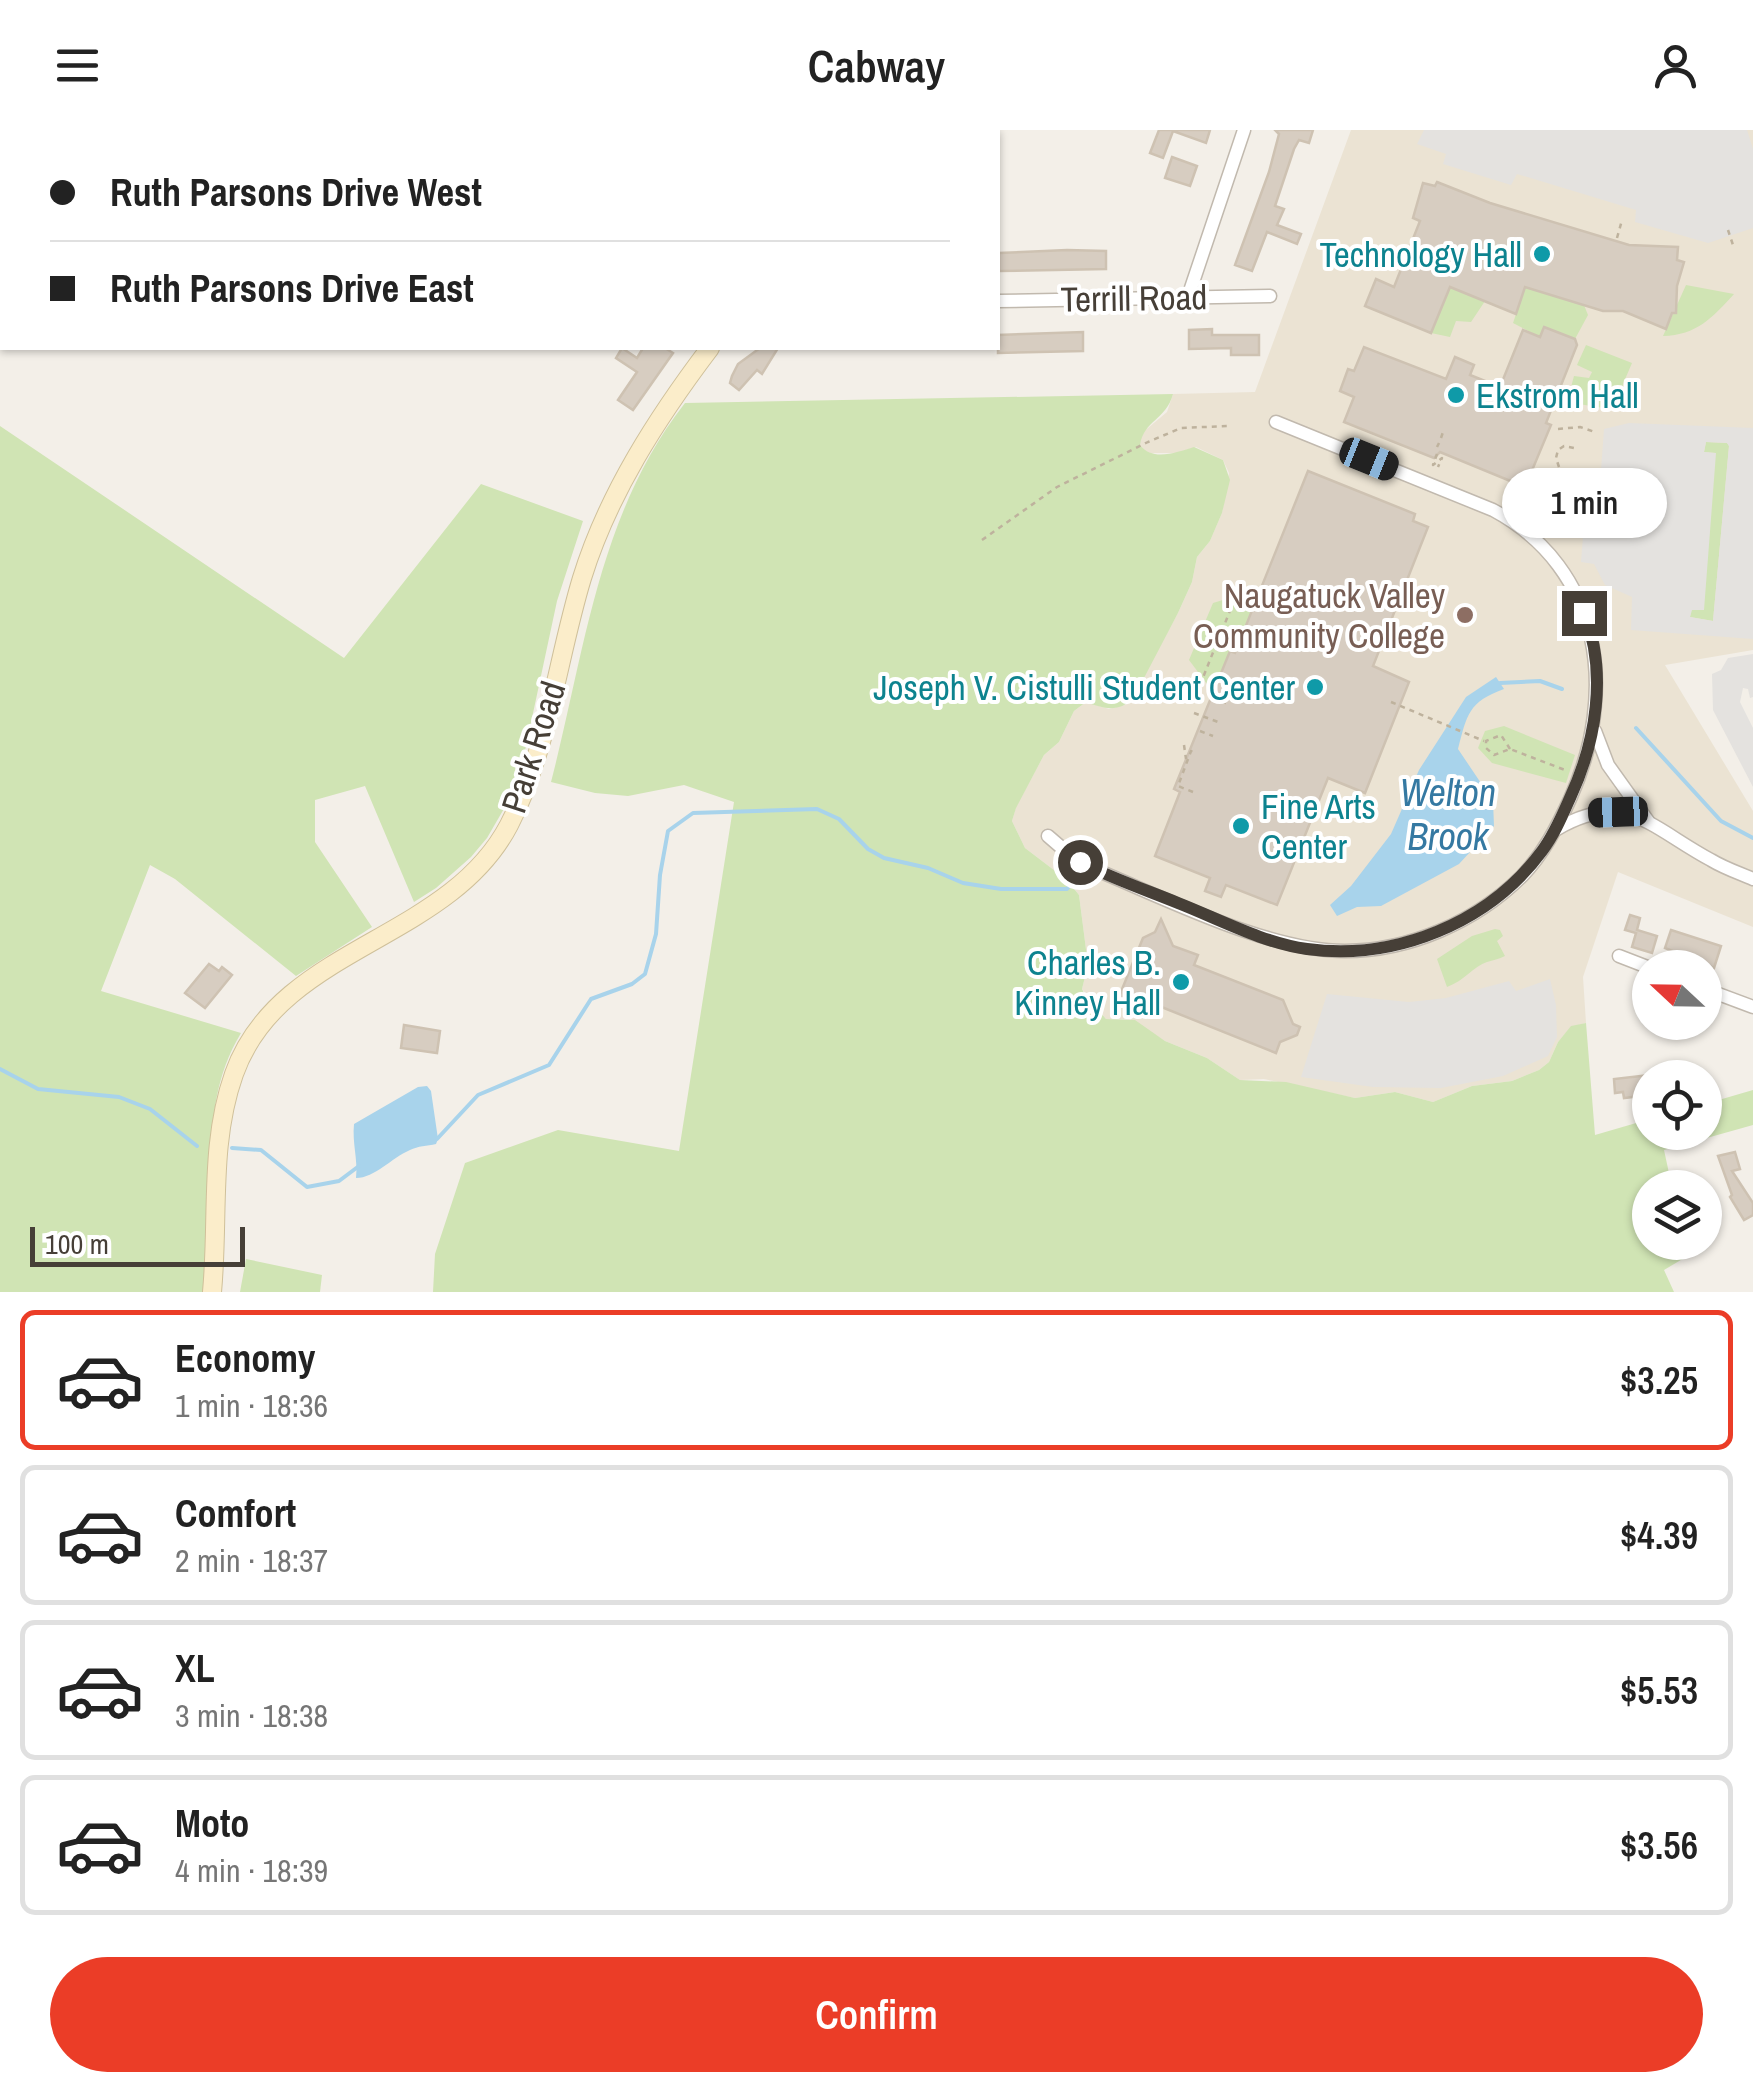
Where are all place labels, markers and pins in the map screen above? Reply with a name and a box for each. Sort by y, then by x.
place label: Technology Hall [1319,231,1522,278]
marker: Technology Hall [1531,243,1553,265]
place label: Ekstrom Hall [1476,372,1639,419]
marker: Ekstrom Hall [1445,384,1467,406]
place label: Naugatuck Valley Community College [1193,572,1446,659]
marker: Naugatuck Valley Community College [1454,604,1476,626]
place label: Joseph V. Cistulli Student Center [873,664,1295,711]
marker: Joseph V. Cistulli Student Center [1304,676,1326,698]
place label: Fine Arts Center [1261,783,1376,870]
marker: Fine Arts Center [1230,815,1252,837]
place label: Charles B. Kinney Hall [1014,939,1161,1026]
marker: Charles B. Kinney Hall [1170,971,1192,993]

